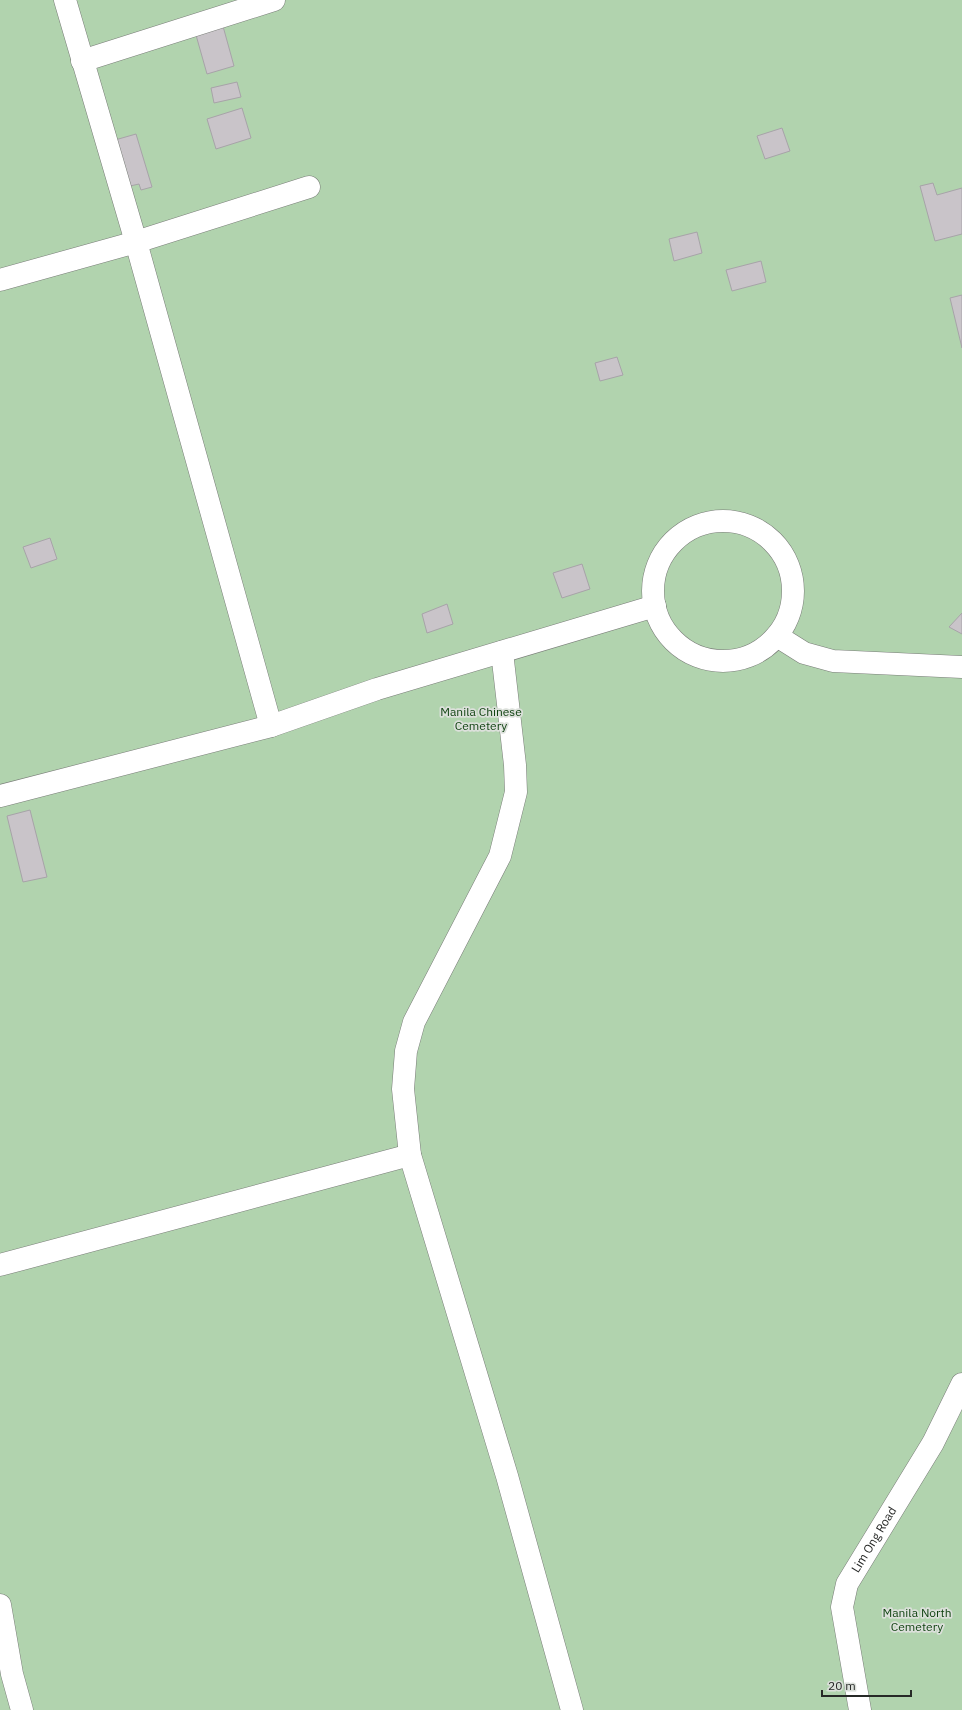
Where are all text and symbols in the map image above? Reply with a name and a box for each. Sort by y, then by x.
park label: Manila Chinese Cemetery [440,704,522,733]
street label: Lim Ong Road [848,1504,899,1575]
park label: Manila North Cemetery [882,1605,952,1634]
scale bar [822,1672,911,1698]
text: 20 m [828,1678,856,1693]

